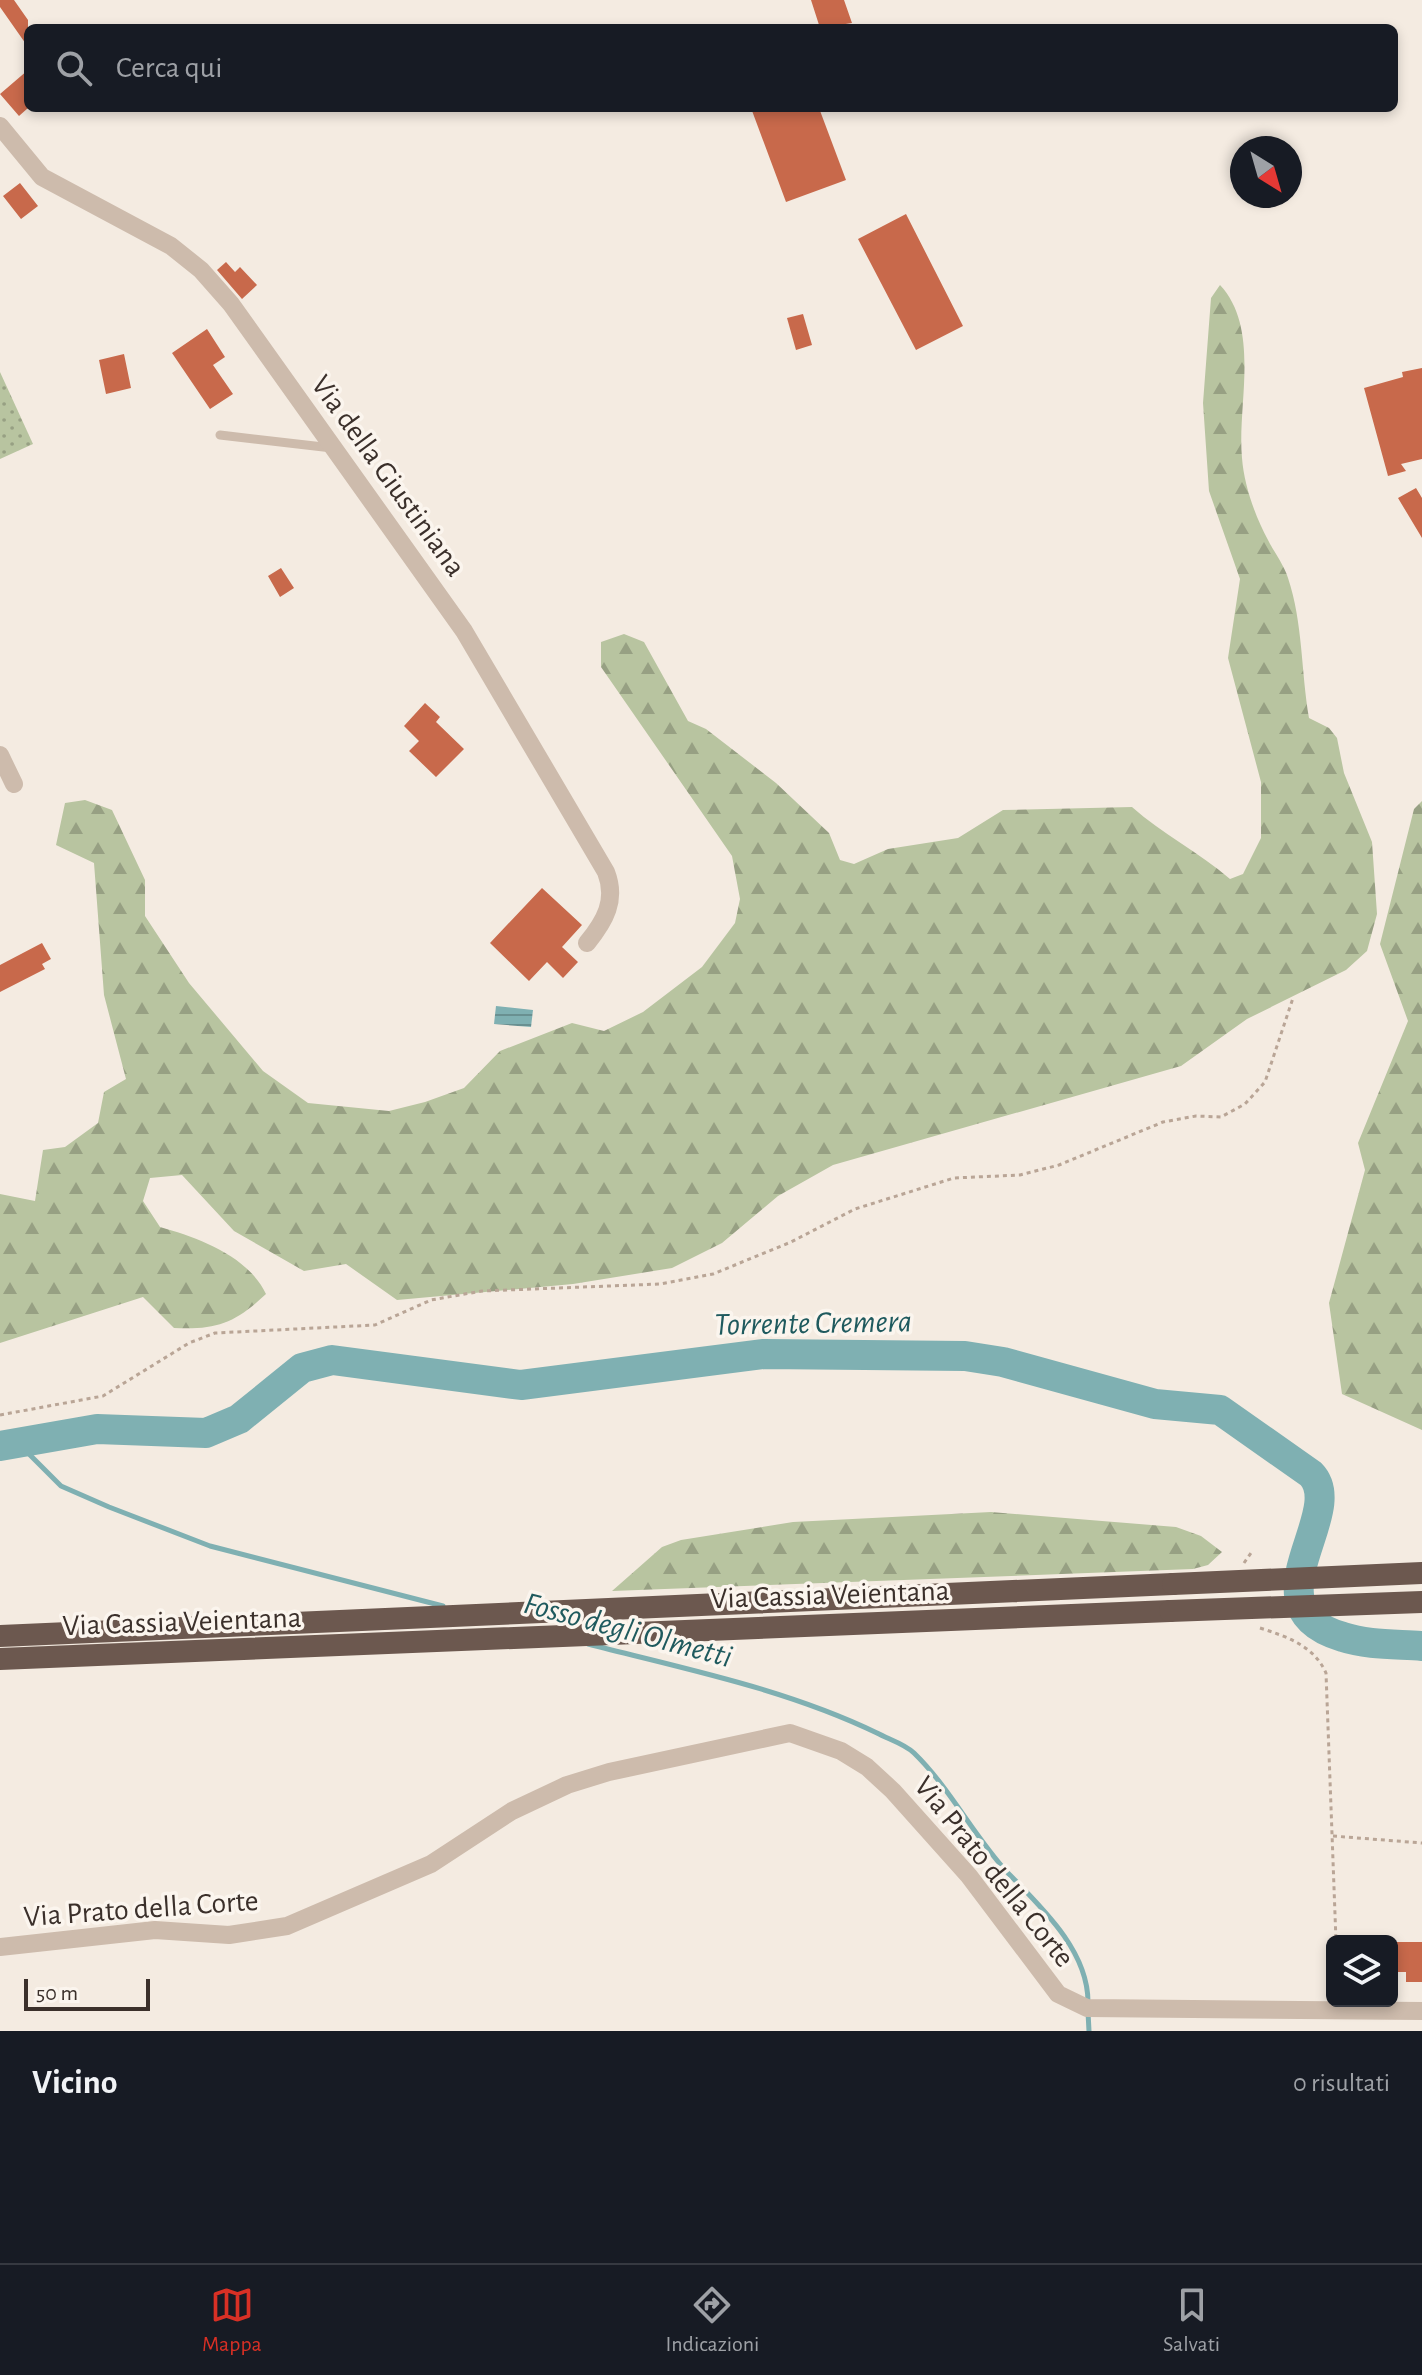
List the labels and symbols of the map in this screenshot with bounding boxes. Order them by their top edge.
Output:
north arrow [1230,136,1302,208]
street label: Via della Giustiniana [305,370,471,582]
water label: Torrente Cremera [714,1305,912,1341]
street label: Via Cassia Veientana [710,1576,950,1614]
water label: Fosso degli Olmetti [520,1587,736,1673]
street label: Via Cassia Veientana [62,1603,302,1641]
street label: Via Prato della Corte [908,1771,1080,1973]
street label: Via Prato della Corte [23,1886,259,1932]
scale bar [24,1975,150,2011]

